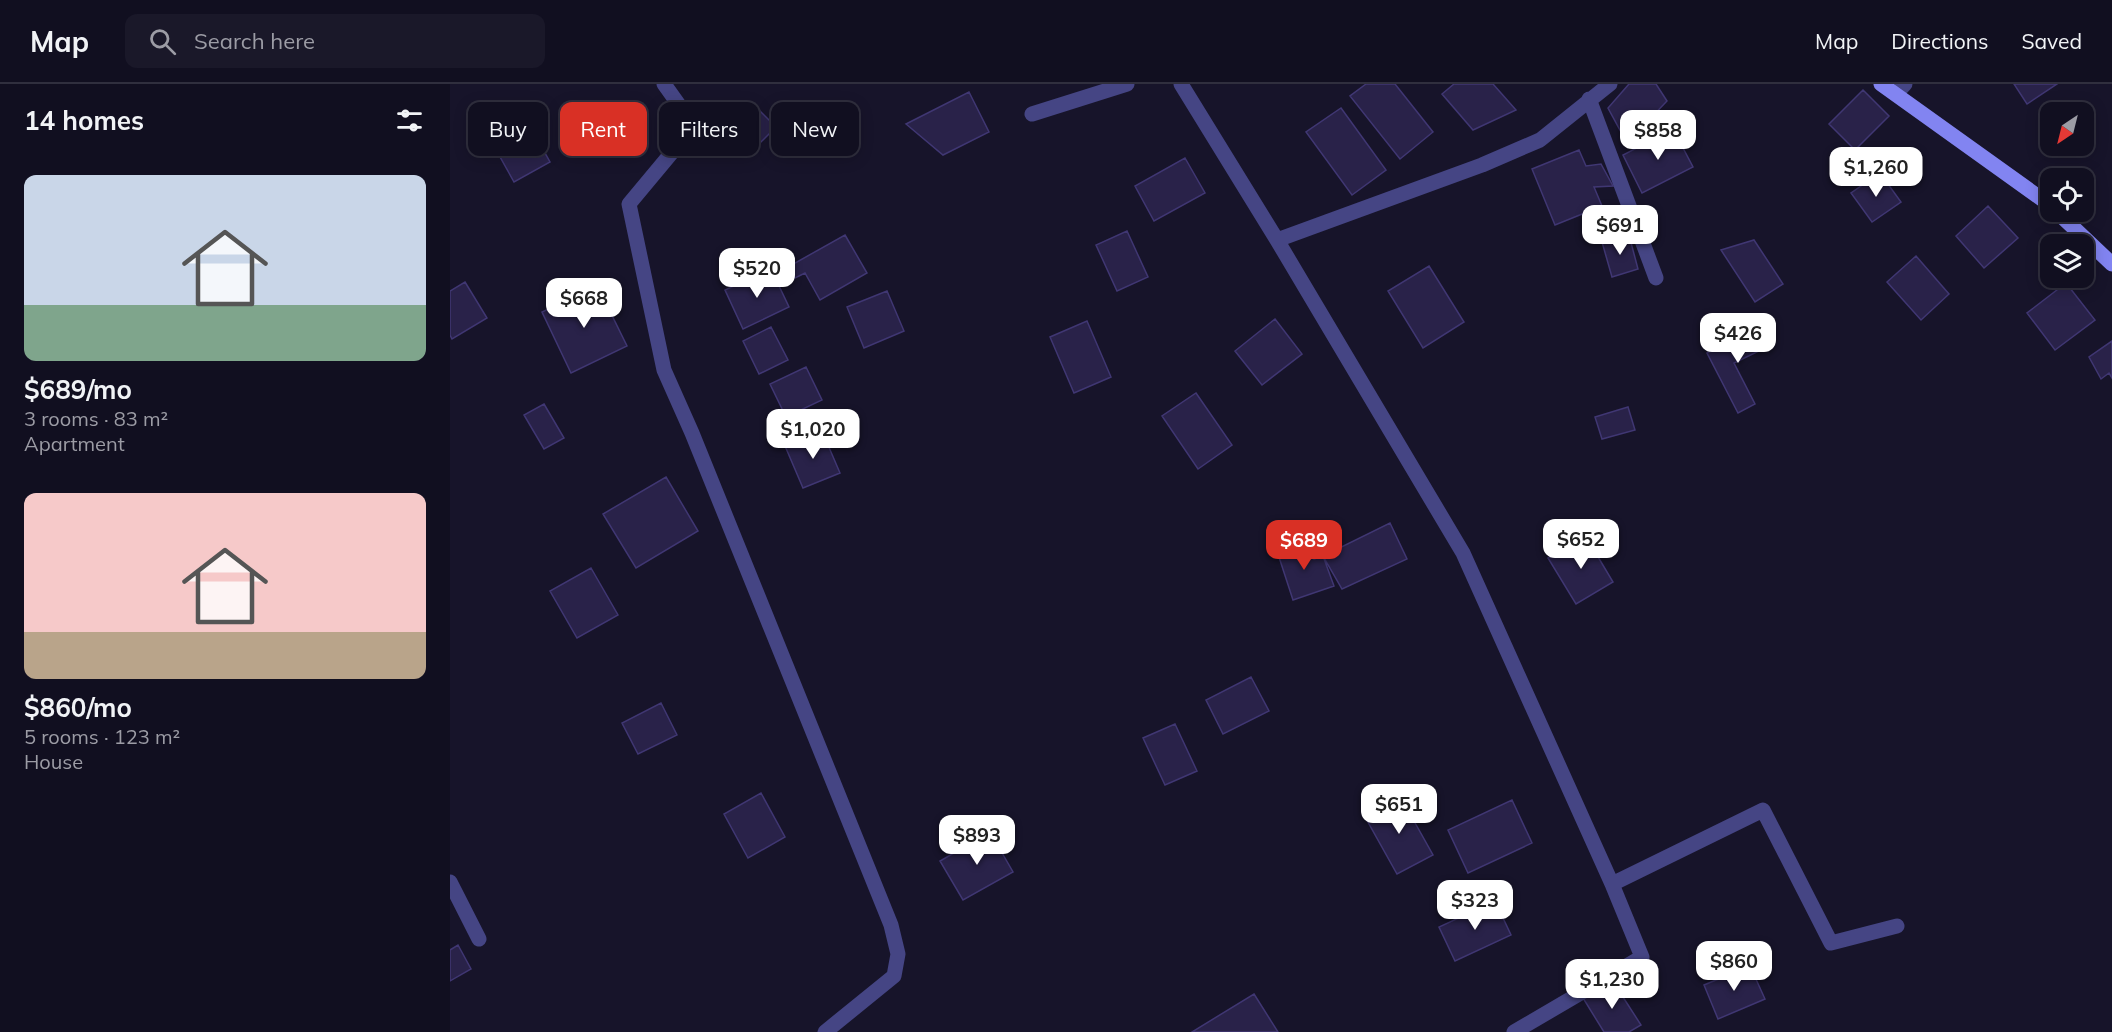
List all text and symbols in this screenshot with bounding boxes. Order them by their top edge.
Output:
search box [125,14,545,68]
text: Map [30,24,89,59]
icon: search [146,25,179,58]
text: Search here [194,27,315,55]
text: Map [1815,28,1858,54]
text: Directions [1891,28,1988,54]
text: Saved [2021,28,2082,54]
chip: Buy [468,102,548,156]
chip: Rent [560,102,647,156]
chip: Filters [659,102,759,156]
chip: New [771,102,859,156]
north arrow [2040,102,2094,156]
map controls [2040,102,2094,288]
text: 14 homes [24,104,144,137]
icon: filters [393,104,426,137]
pin: $858 [1622,110,1694,161]
text: $858 [1634,117,1682,142]
pin: $1,260 [1827,147,1925,198]
text: $1,260 [1844,154,1908,179]
button: locate [2040,168,2094,222]
pin: $691 [1584,205,1656,256]
text: $691 [1596,212,1644,237]
icon: home [171,214,279,322]
button: layers [2040,234,2094,288]
pin: $520 [721,248,793,299]
text: $520 [733,255,781,280]
pin: $668 [548,278,620,329]
text: $668 [560,285,608,310]
pin: $426 [1702,313,1774,364]
text: $426 [1714,320,1762,345]
text: $689/mo [24,373,132,406]
text: 3 rooms · 83 m² [24,406,168,431]
pin: $1,020 [764,409,862,460]
text: $1,020 [781,416,845,441]
text: Apartment [24,431,125,456]
pin: $652 [1545,519,1617,570]
pin: $689 [1268,520,1340,571]
text: $652 [1557,526,1605,551]
text: $689 [1280,527,1328,552]
icon: home [171,532,279,640]
text: $860/mo [24,691,132,724]
text: 5 rooms · 123 m² [24,724,180,749]
text: House [24,749,83,774]
pin: $651 [1363,784,1435,835]
text: $651 [1375,791,1423,816]
pin: $893 [941,815,1013,866]
text: $893 [953,822,1001,847]
pin: $323 [1439,880,1511,931]
text: $323 [1451,887,1499,912]
pin: $860 [1698,941,1770,992]
text: $860 [1710,948,1758,973]
pin: $1,230 [1563,959,1661,1010]
text: $1,230 [1580,966,1644,991]

